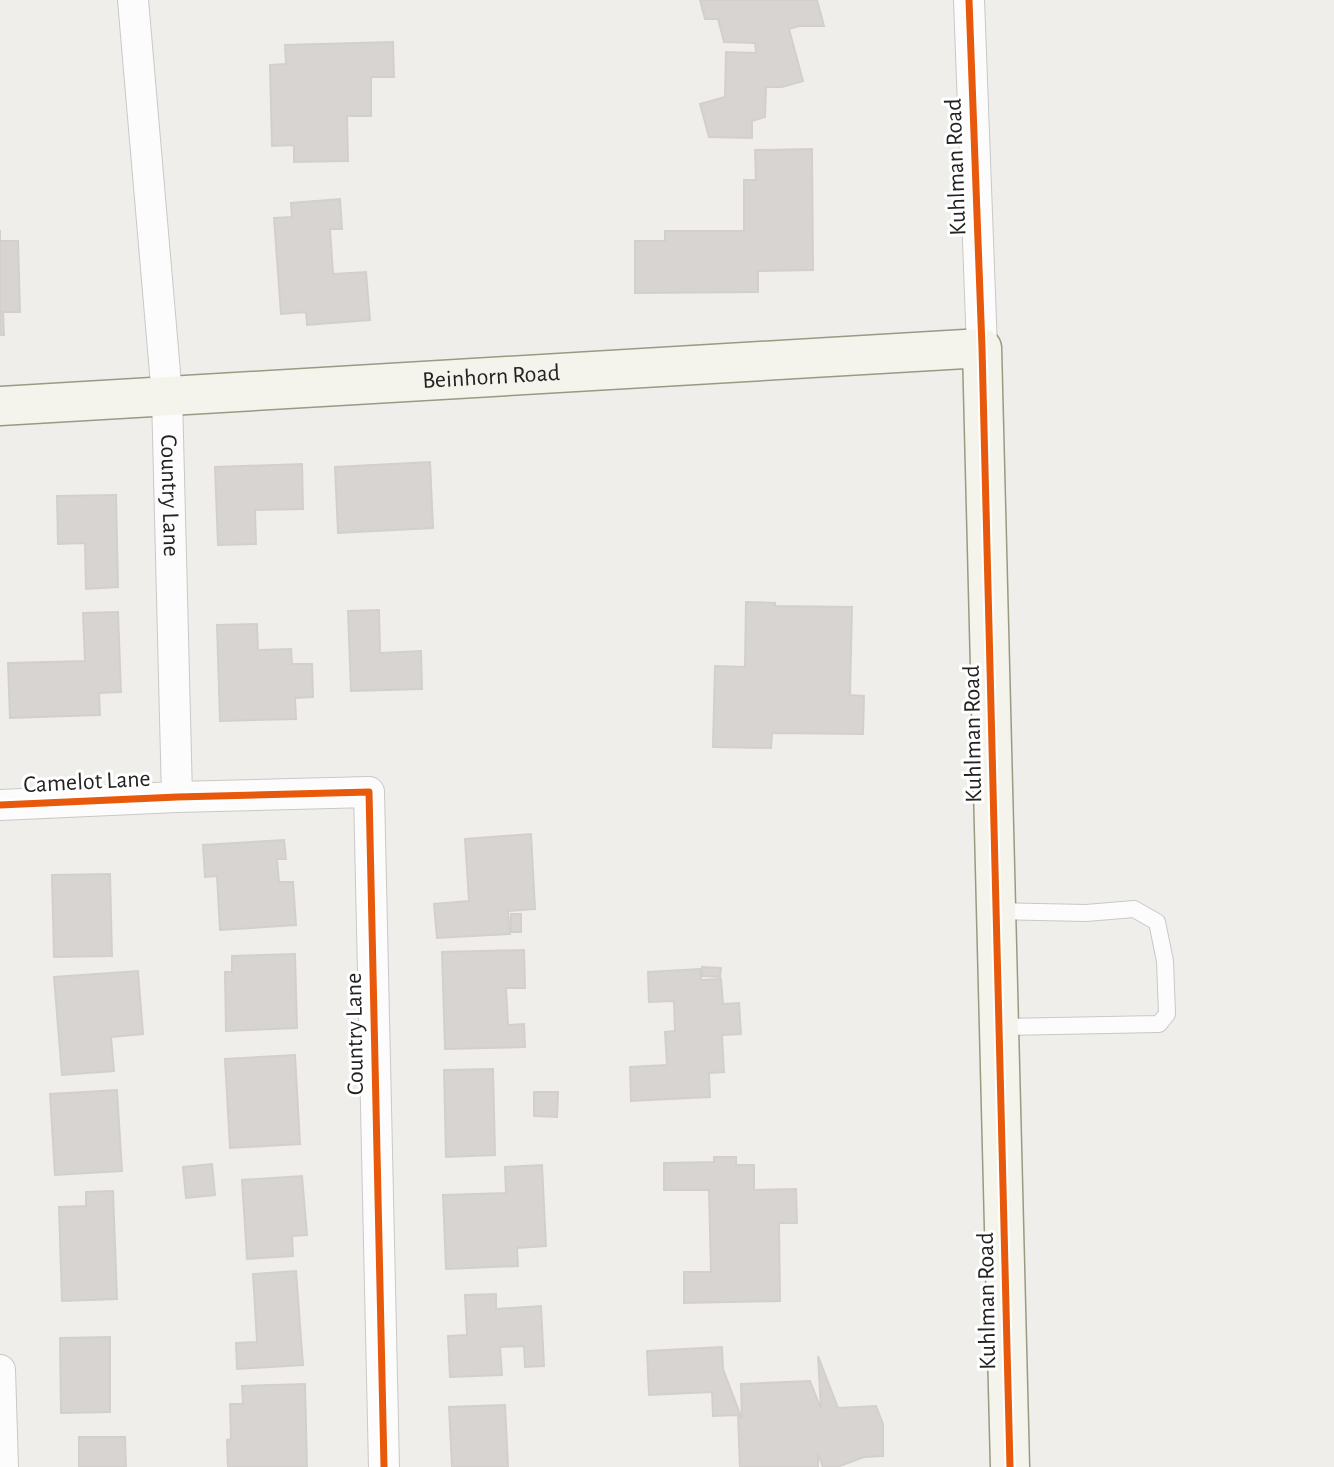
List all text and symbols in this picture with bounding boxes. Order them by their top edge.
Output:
street label: Kuhlman Road [942,98,970,236]
street label: Beinhorn Road [422,361,561,393]
street label: Country Lane [156,434,183,557]
street label: Kuhlman Road [960,665,986,803]
street label: Camelot Lane [23,767,151,797]
street label: Country Lane [342,973,368,1095]
street label: Kuhlman Road [974,1232,1000,1370]

